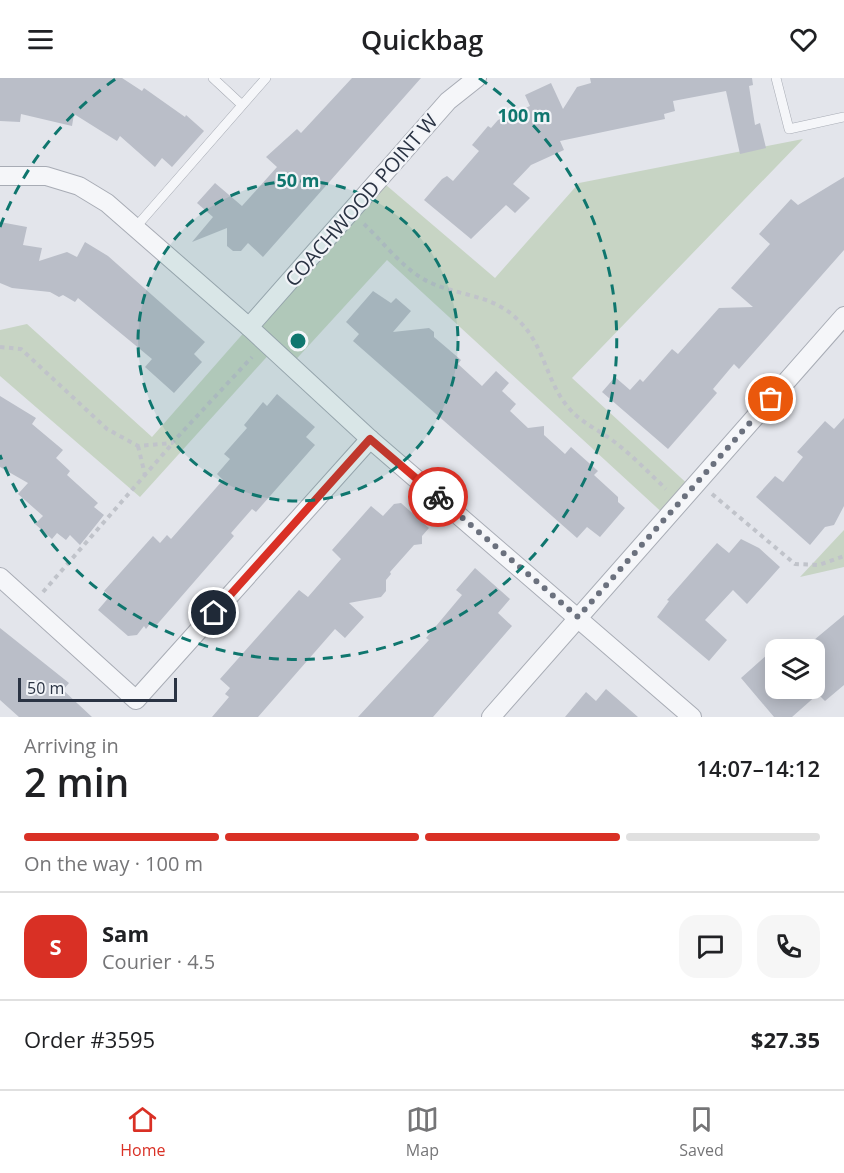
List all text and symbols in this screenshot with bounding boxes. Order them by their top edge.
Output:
text: Quickbag [361,21,483,58]
icon: menu [24,23,57,56]
icon: heart [787,23,820,56]
text: 100 m [497,103,551,127]
street label: COACHWOOD POINT W [279,108,444,292]
text: 50 m [277,168,319,192]
centre of rings [288,331,308,351]
pin [745,373,796,424]
icon: bag [754,382,787,415]
courier [408,467,468,527]
icon: bike [422,481,455,514]
pin [188,587,239,638]
icon: home [197,596,230,629]
map controls [765,639,825,699]
button: layers [765,639,825,699]
scale bar [18,675,177,702]
text: 50 m [27,677,64,699]
text: Arriving in [24,732,119,759]
text: 14:07–14:12 [696,753,820,783]
text: 2 min [24,755,129,808]
text: On the way · 100 m [24,850,203,877]
button: chat [679,915,742,978]
button: phone [757,915,820,978]
text: Sam [102,918,149,948]
text: S [49,931,62,961]
text: Courier · 4.5 [102,948,215,975]
text: Order #3595 [24,1024,155,1054]
text: $27.35 [751,1024,820,1054]
tab: Home [120,1103,165,1161]
tab: Map [406,1103,439,1161]
tab: Saved [679,1103,724,1161]

